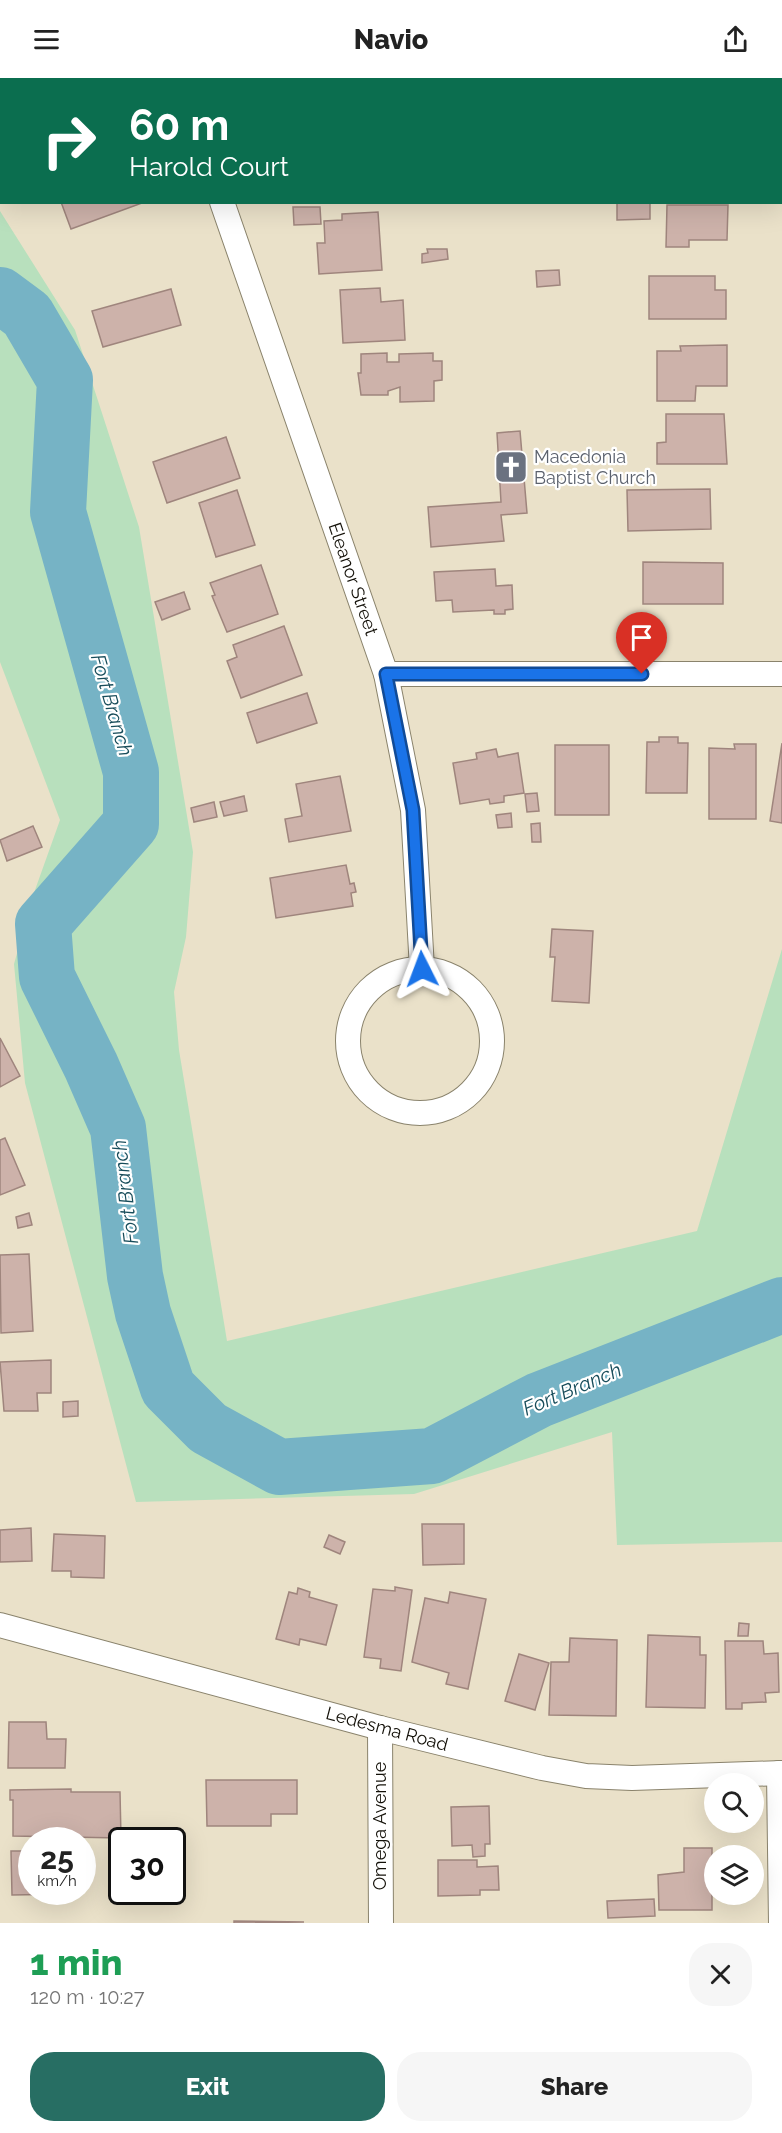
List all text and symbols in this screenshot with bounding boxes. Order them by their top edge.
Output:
icon: menu [30,23,63,56]
icon: share [719,23,752,56]
text: Navio [354,24,428,55]
text: 60 m [129,101,229,150]
icon: right [30,102,108,180]
text: Harold Court [129,151,289,182]
place label: Macedonia Baptist Church [534,446,656,488]
church icon: Macedonia Baptist Church [493,449,529,485]
street label: Eleanor Street [324,520,383,638]
pin [616,612,667,674]
icon: arrive [625,621,658,654]
water label: Fort Branch [86,651,138,759]
position arrow [390,937,454,1001]
water label: Fort Branch [107,1139,143,1245]
water label: Fort Branch [519,1357,625,1421]
street label: Ledesma Road [324,1702,450,1755]
street label: Omega Avenue [369,1761,390,1890]
map controls [704,1773,764,1905]
button: search [704,1773,764,1833]
speed limit sign: 30 [108,1827,186,1905]
text: 25 [40,1841,74,1876]
button: layers [704,1845,764,1905]
text: km/h [37,1872,77,1890]
text: 1 min [30,1941,122,1983]
button: close [689,1943,752,2006]
text: 120 m · 10:27 [30,1985,144,2009]
button: Exit [30,2052,385,2121]
button: Share [397,2052,752,2121]

